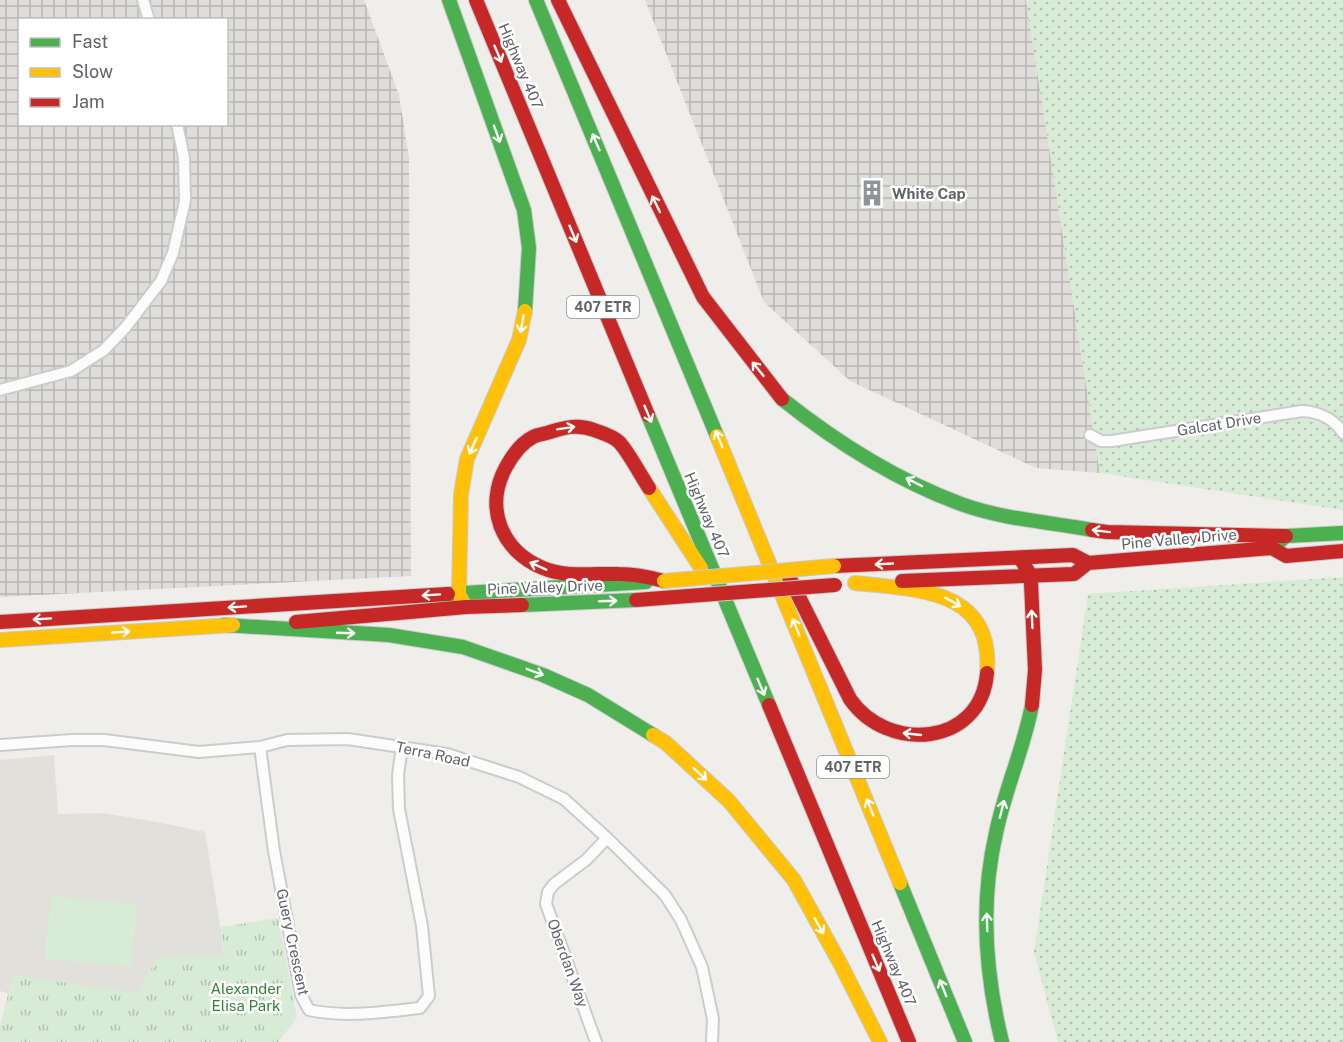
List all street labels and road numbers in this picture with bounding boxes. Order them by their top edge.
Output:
street label: Highway 407 [495,21,547,111]
road number: 407 ETR [567,296,639,318]
street label: Galcat Drive [1176,409,1262,439]
street label: Highway 407 [681,470,733,560]
street label: Pine Valley Drive [1121,525,1237,553]
street label: Pine Valley Drive [487,576,603,598]
street label: Terra Road [394,738,472,770]
road number: 407 ETR [817,756,889,778]
street label: Guery Crescent [273,887,313,997]
street label: Oberdan Way [544,916,592,1010]
street label: Highway 407 [868,918,920,1008]

